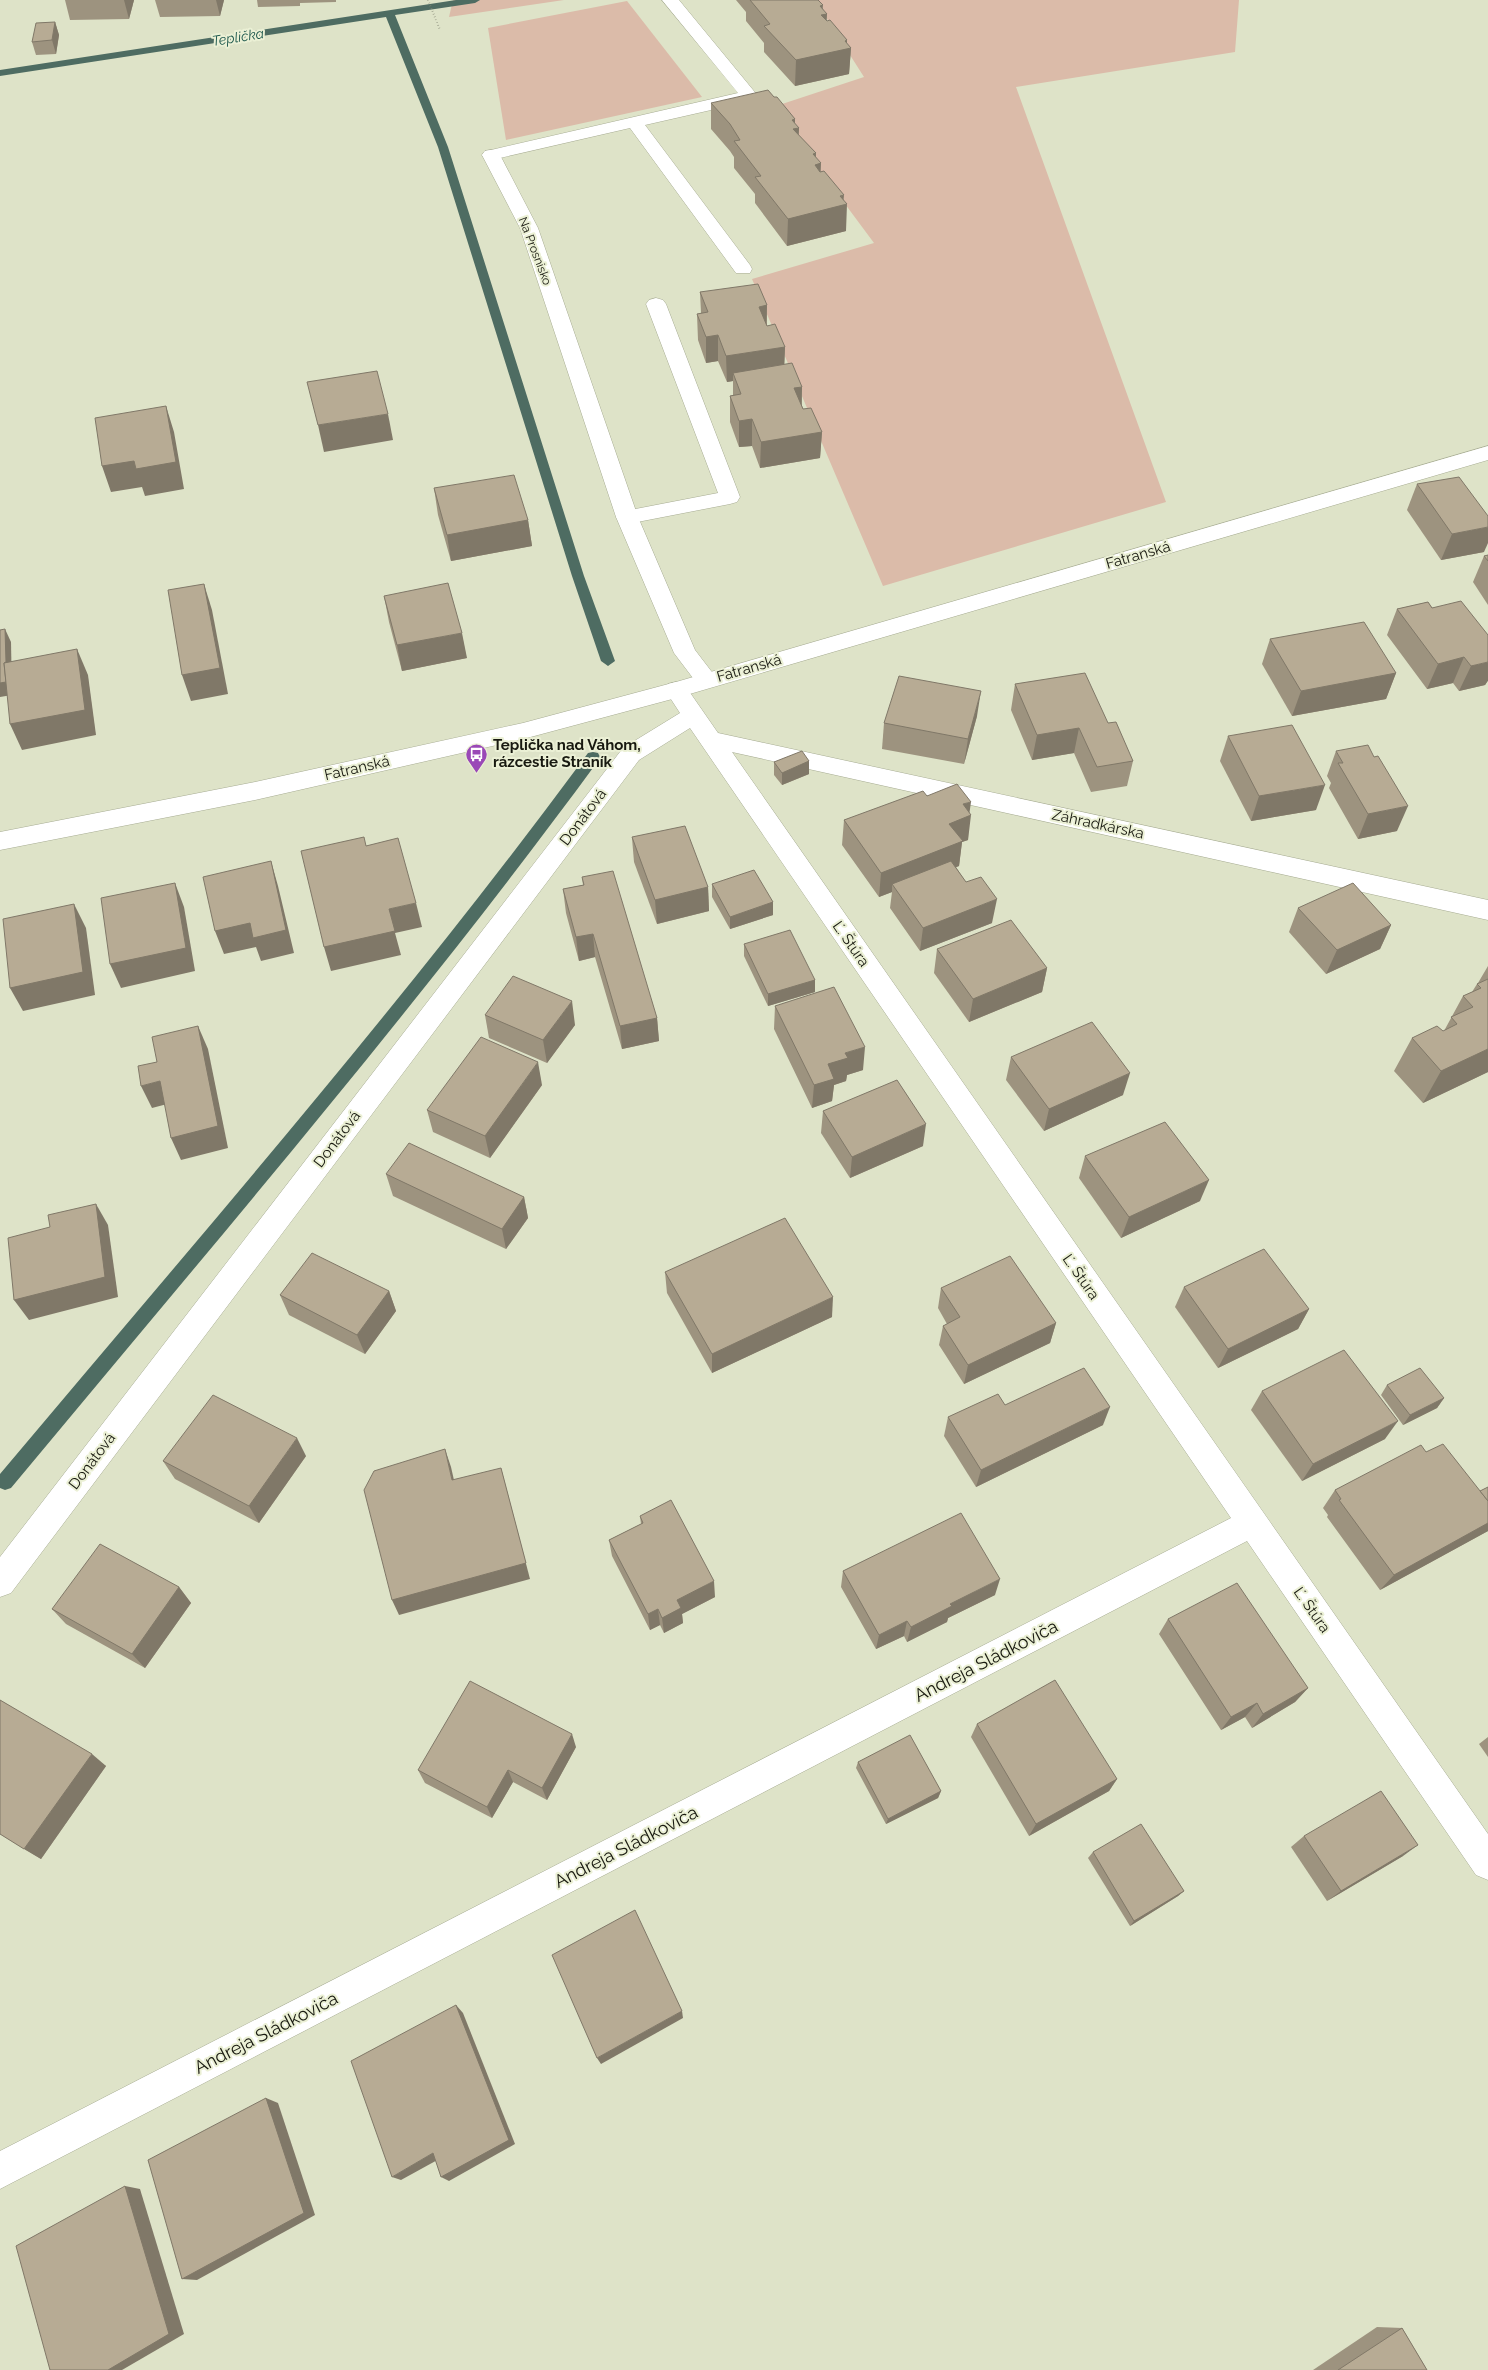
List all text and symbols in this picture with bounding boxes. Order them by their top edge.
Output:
water label: Teplička [211,25,265,49]
street label: Na Prosnisko [516,215,554,287]
street label: Fatranská [1104,537,1172,573]
street label: Fatranská [715,650,783,686]
place label: Teplička nad Váhom, rázcestie Straník [493,736,641,771]
bus stop icon: Teplička nad Váhom, rázcestie Straník [465,742,489,773]
street label: Fatranská [323,752,391,784]
street label: Donátová [556,785,610,849]
street label: Záhradkárska [1050,805,1146,843]
street label: Ľ. Štúra [829,917,874,970]
street label: Donátová [310,1107,364,1171]
street label: Ľ. Štúra [1059,1250,1104,1303]
street label: Donátová [65,1429,119,1493]
street label: Ľ. Štúra [1290,1583,1335,1636]
street label: Andreja Sládkoviča [910,1615,1061,1706]
street label: Andreja Sládkoviča [550,1801,701,1892]
street label: Andreja Sládkoviča [190,1987,341,2078]

